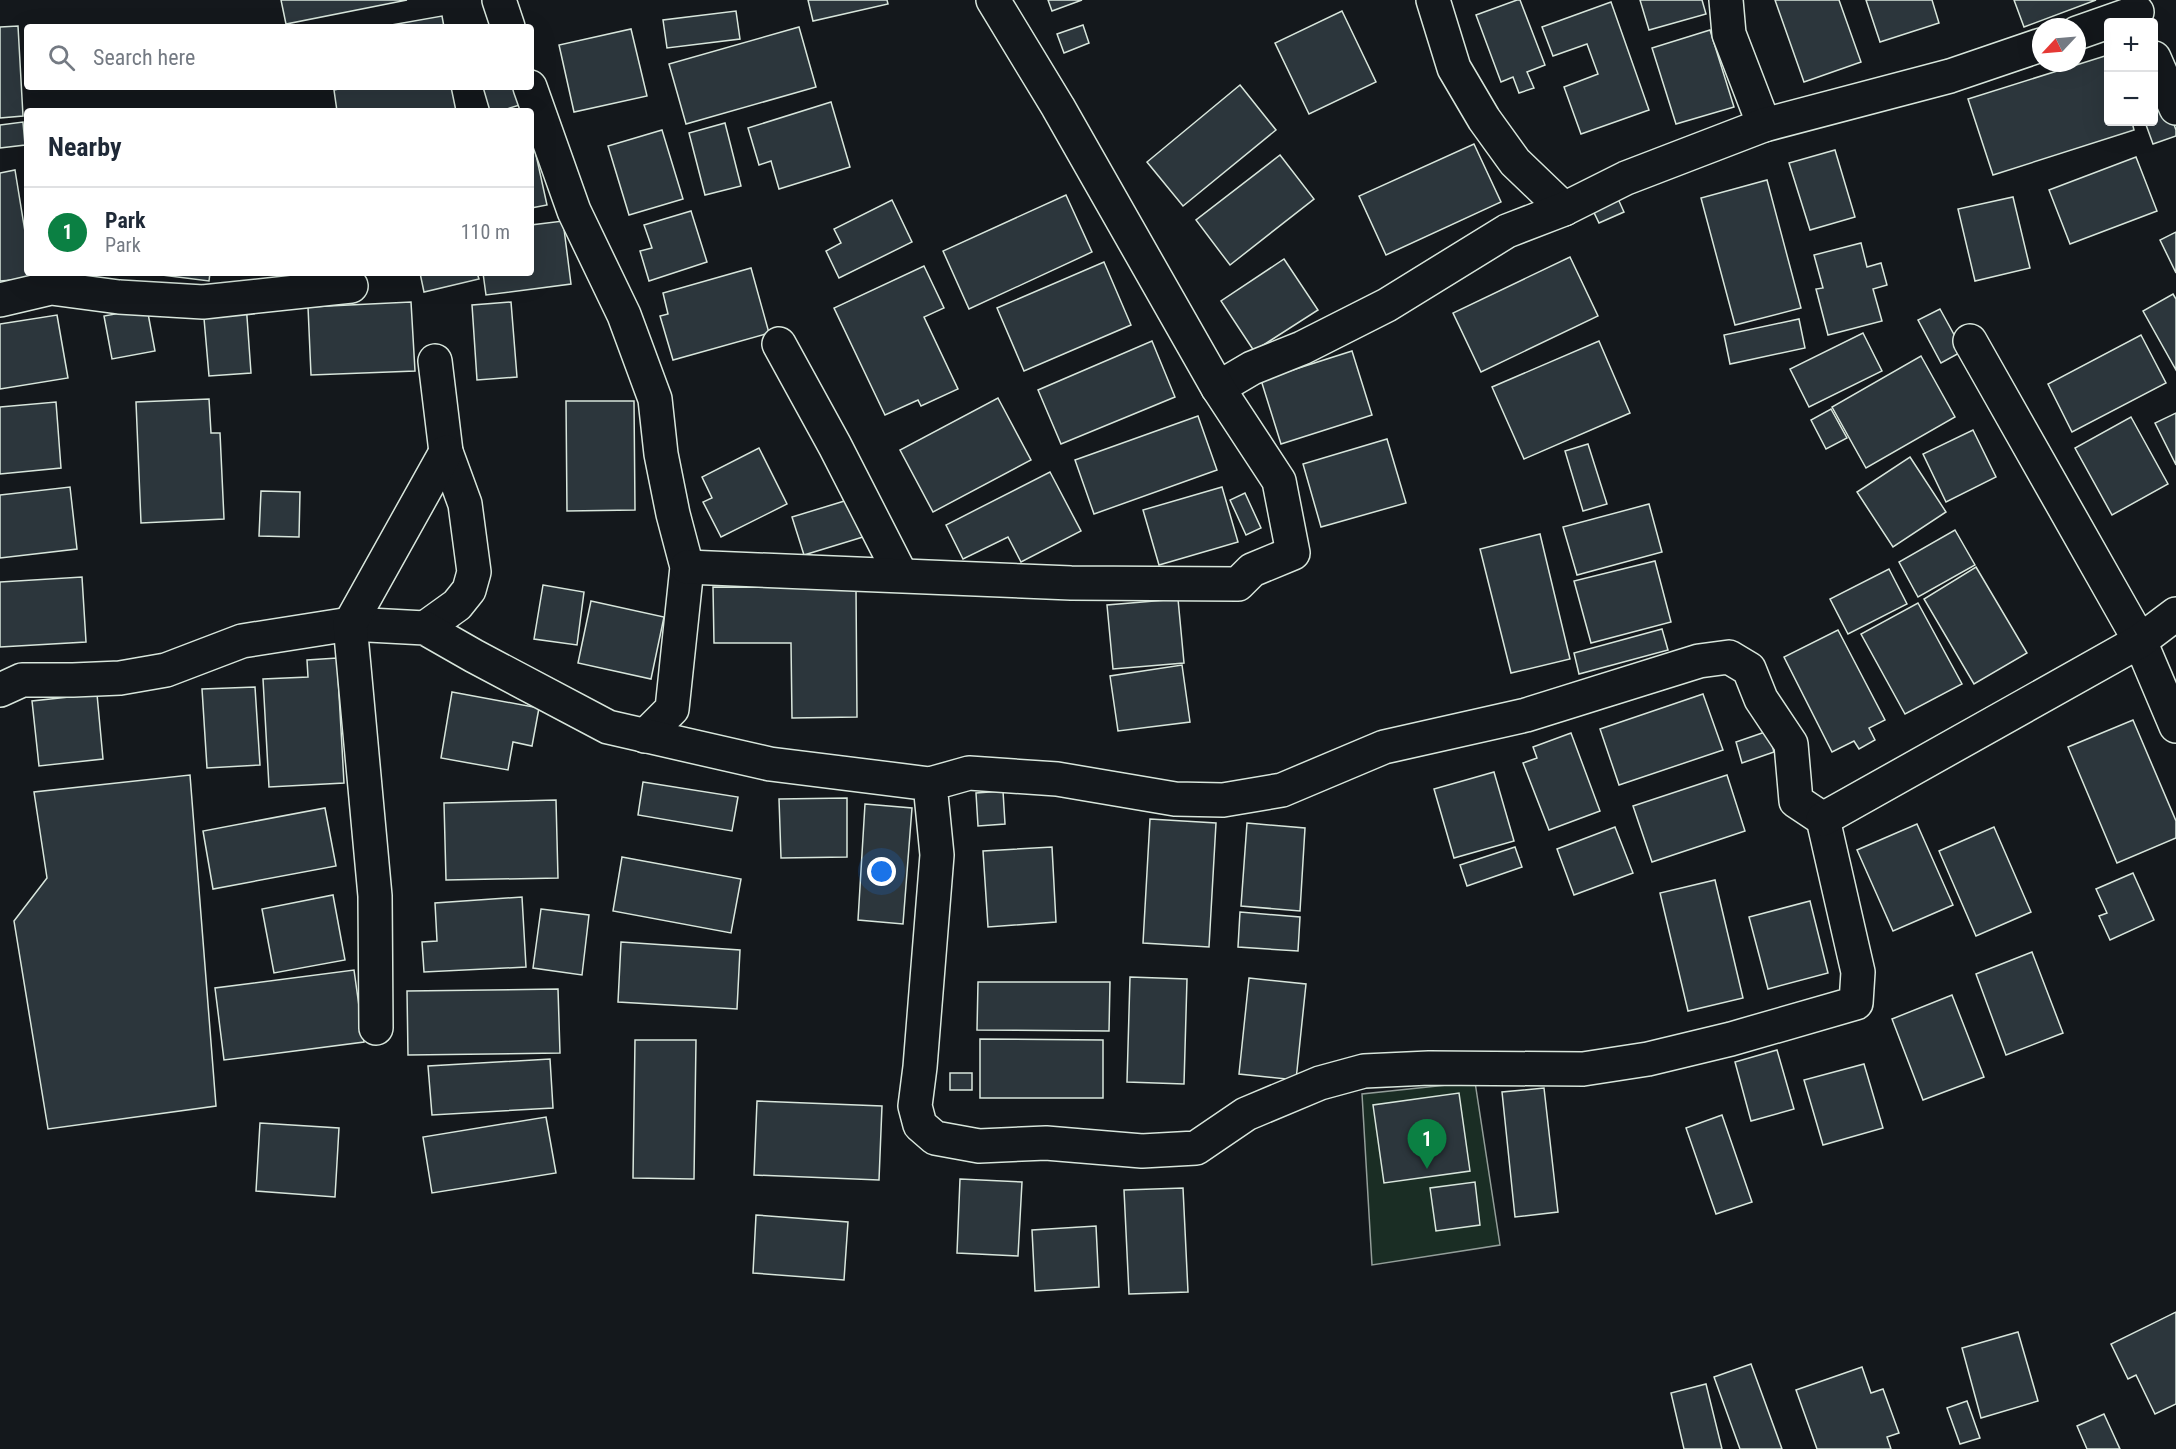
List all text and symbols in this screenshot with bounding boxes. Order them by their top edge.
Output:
north arrow [2032,18,2086,72]
map controls [2104,18,2158,126]
button: + [2104,18,2158,72]
search box [24,24,534,90]
icon: search [45,41,78,74]
text: Search here [93,45,195,70]
button: − [2104,72,2158,126]
text: Nearby [48,132,122,162]
text: Park [105,208,146,233]
text: 1 [62,220,73,244]
text: 110 m [461,220,510,244]
text: Park [105,233,141,257]
your location [867,857,896,886]
pin: 1 [1408,1120,1446,1169]

